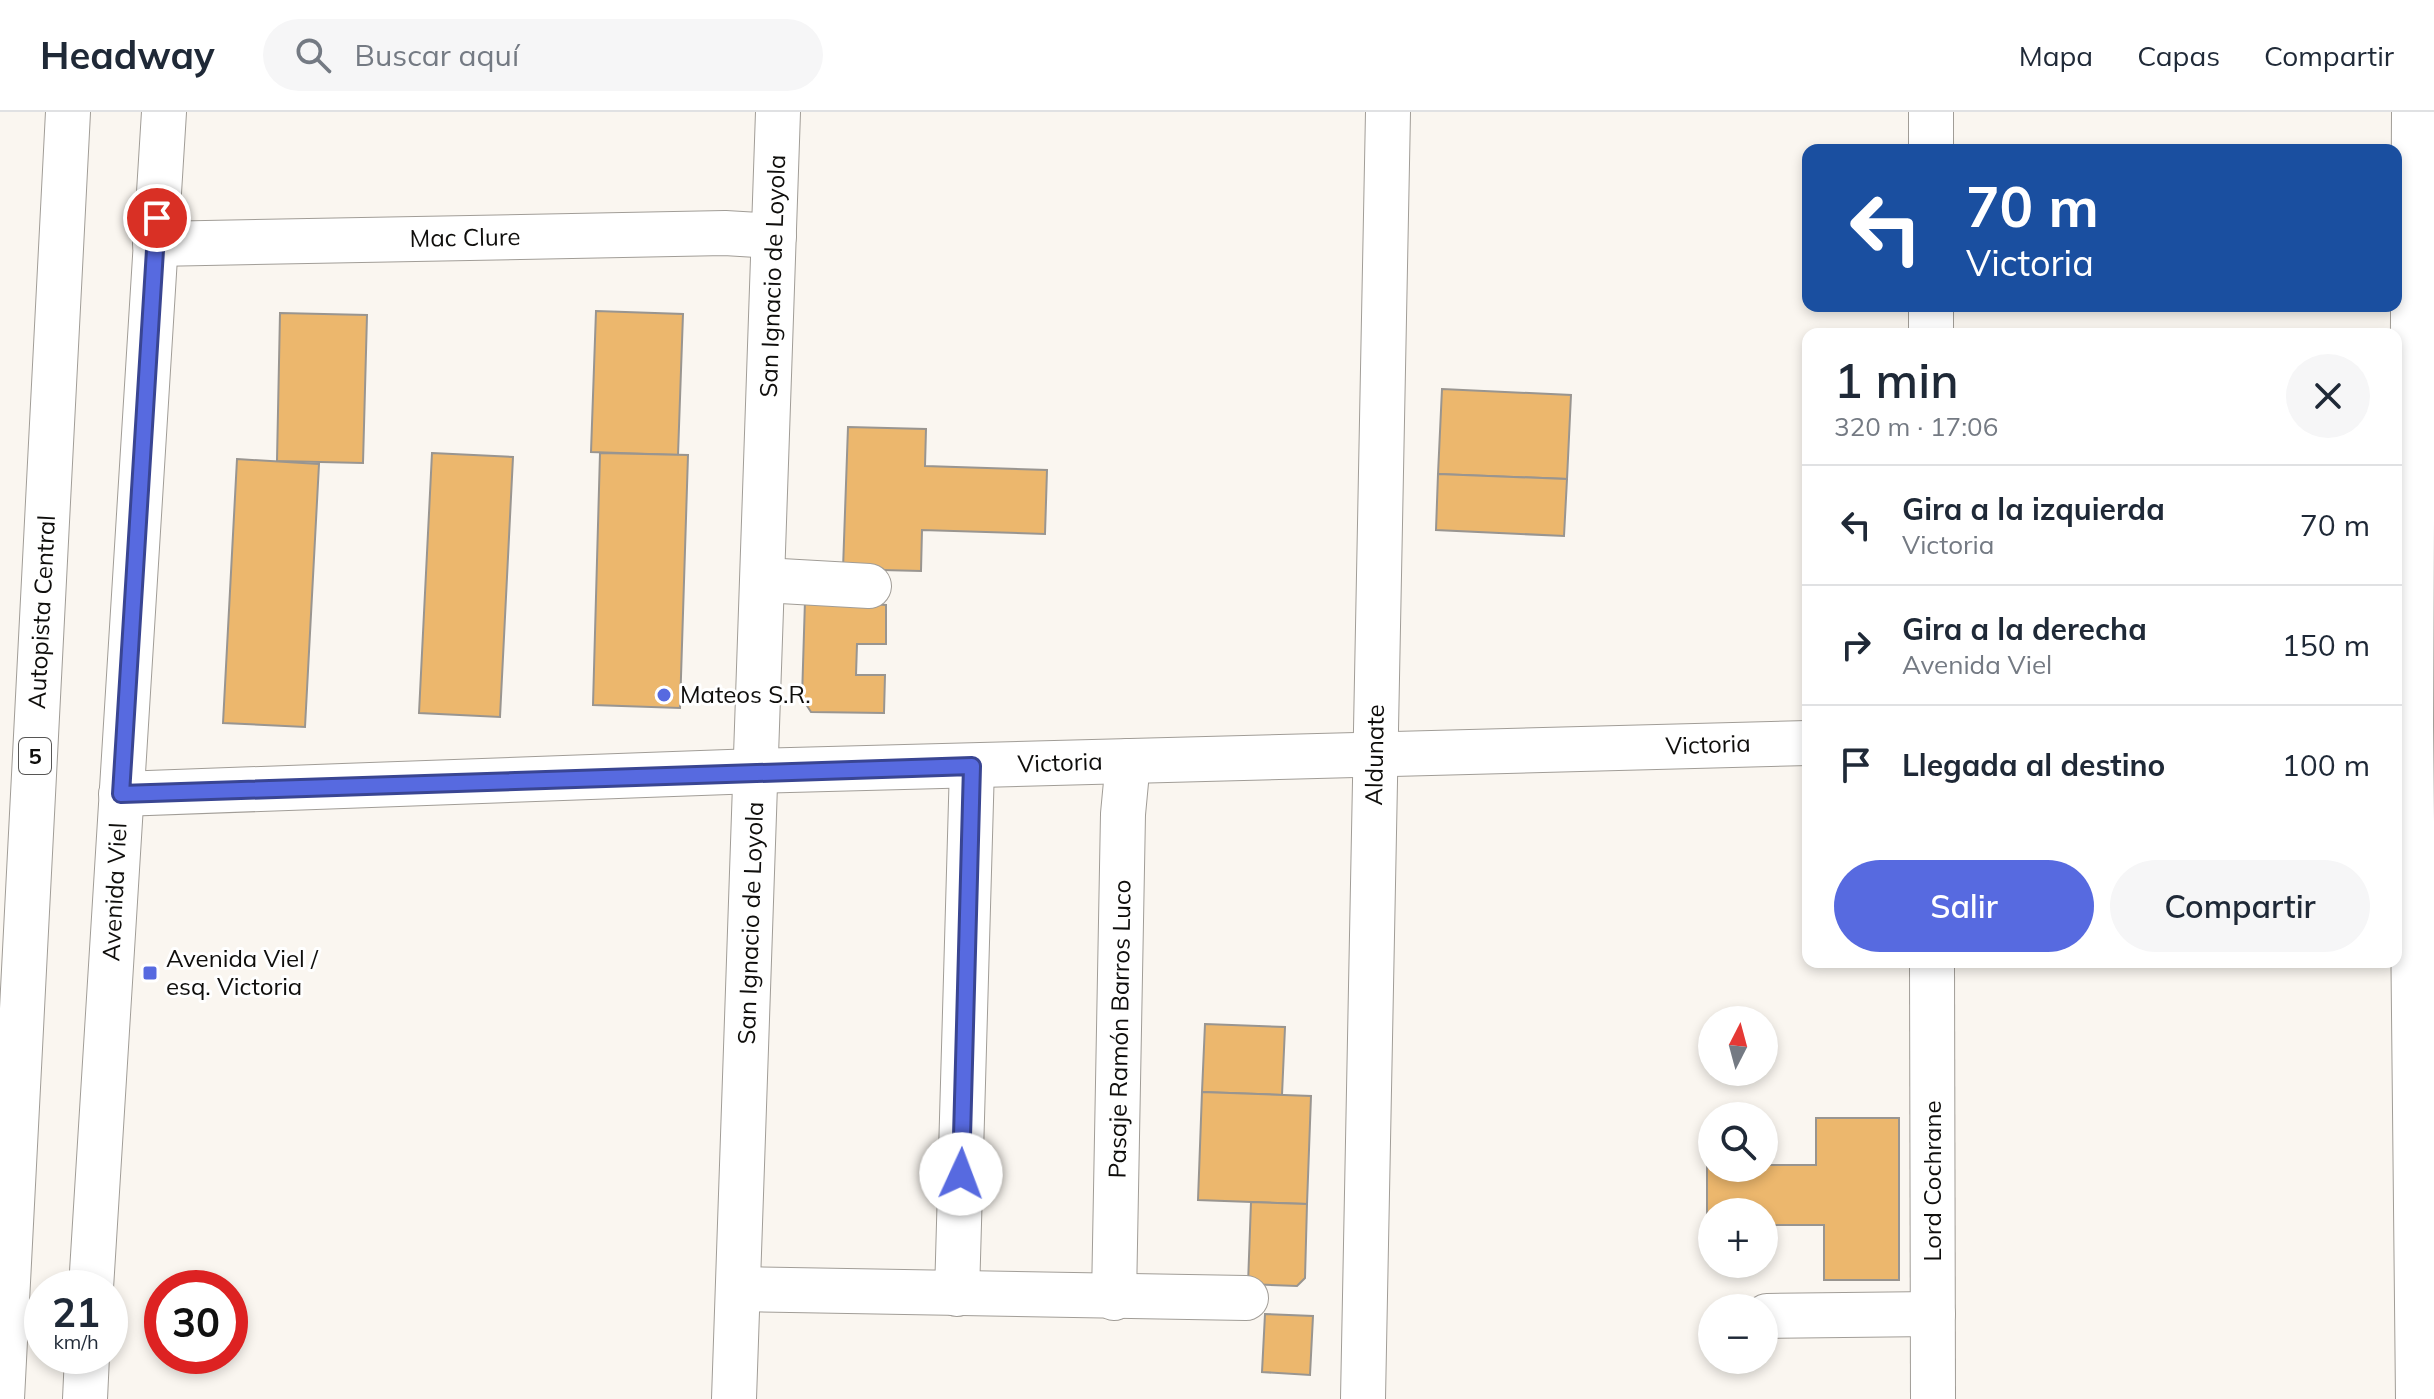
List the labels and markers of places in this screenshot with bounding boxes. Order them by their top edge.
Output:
pin [123,184,191,252]
place label: Mateos S.R. [680,679,811,709]
marker: Mateos S.R. [655,686,673,704]
place label: Avenida Viel / esq. Victoria [166,943,319,1001]
marker: Avenida Viel / esq. Victoria [141,964,159,982]

